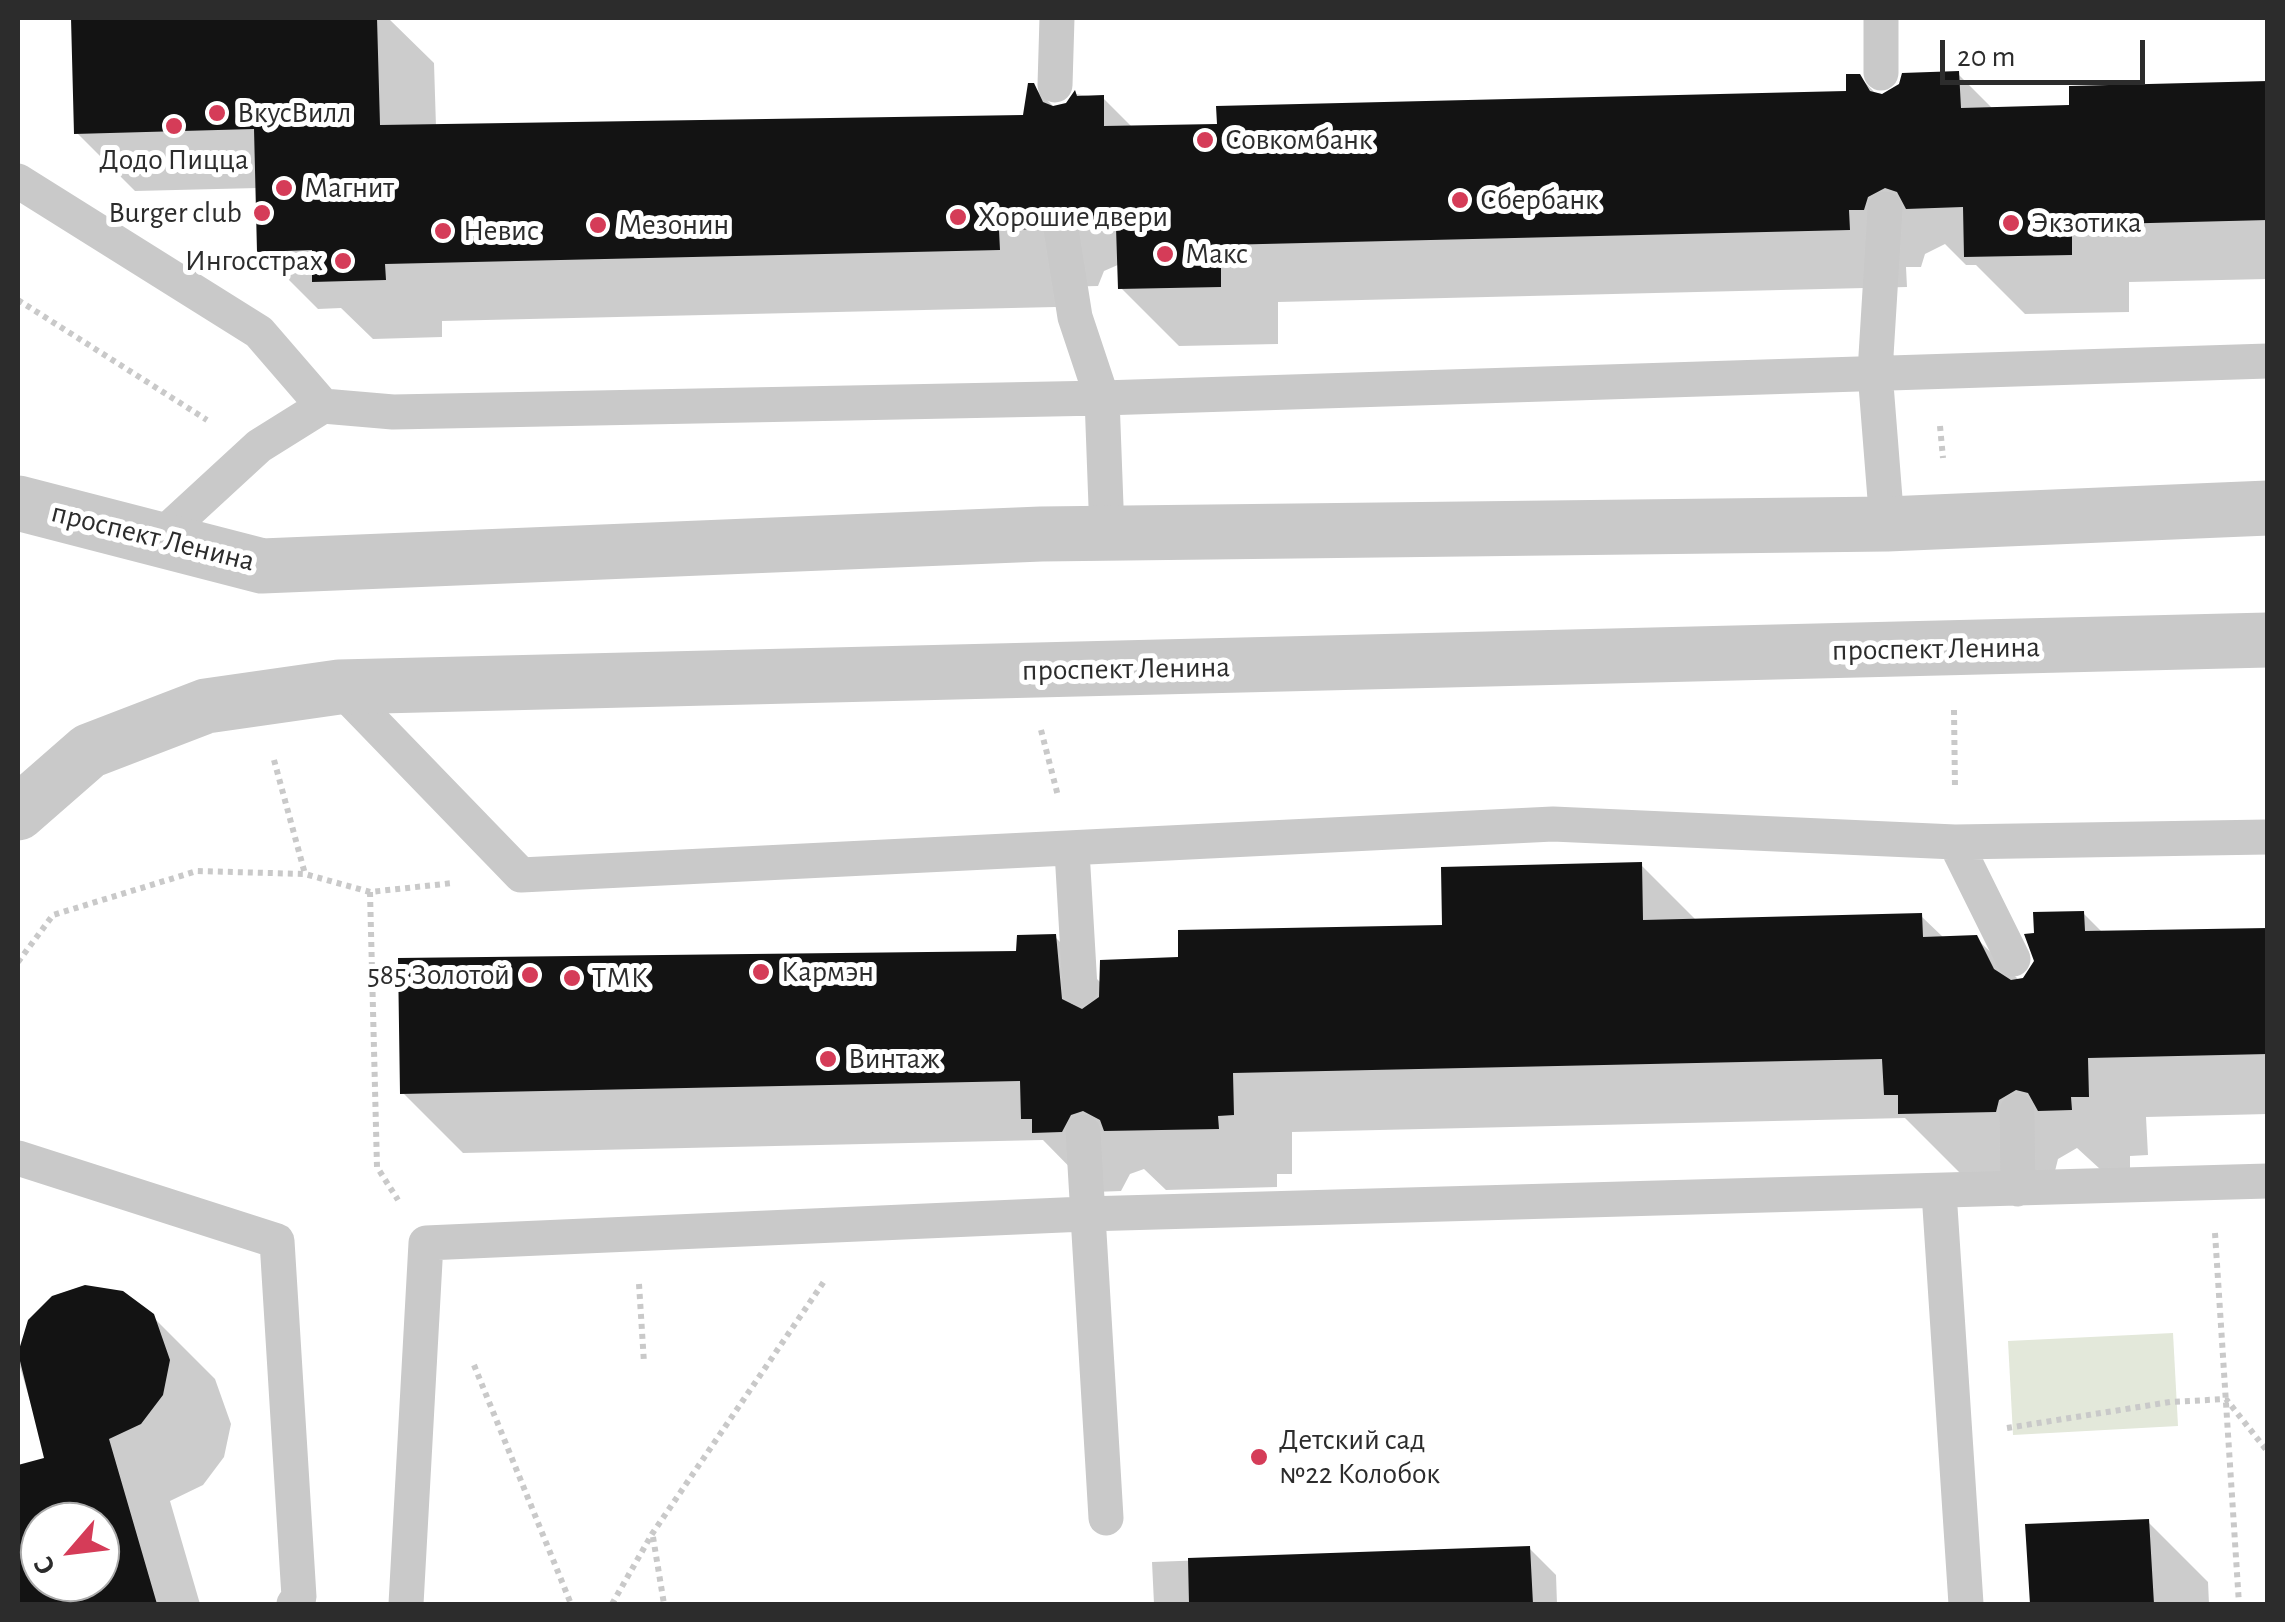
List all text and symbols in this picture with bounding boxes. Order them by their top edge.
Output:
scale bar [1945,20,2150,82]
text: 20 m [1957,42,2015,72]
place label: ВкусВилл [237,95,352,131]
marker: ВкусВилл [206,102,228,124]
marker: Додо Пицца [163,115,185,137]
place label: Совкомбанк [1225,122,1373,158]
marker: Совкомбанк [1194,129,1216,151]
place label: Додо Пицца [99,142,249,178]
place label: Магнит [304,170,394,206]
marker: Магнит [273,177,295,199]
place label: Сбербанк [1480,182,1599,218]
marker: Сбербанк [1449,189,1471,211]
place label: Burger club [108,195,242,231]
place label: Хорошие двери [978,199,1168,235]
marker: Burger club [251,202,273,224]
place label: Экзотика [2031,205,2142,241]
marker: Хорошие двери [947,206,969,228]
place label: Мезонин [618,207,729,243]
marker: Экзотика [2000,212,2022,234]
place label: Невис [463,213,539,249]
marker: Мезонин [587,214,609,236]
marker: Невис [432,220,454,242]
place label: Макс [1185,236,1248,272]
place label: Ингосстрах [185,243,323,279]
marker: Макс [1154,243,1176,265]
marker: Ингосстрах [332,250,354,272]
street label: проспект Ленина [48,494,258,580]
street label: проспект Ленина [1832,629,2040,669]
street label: проспект Ленина [1022,649,1230,689]
place label: Кармэн [781,954,874,990]
place label: 585 Золотой [367,957,510,993]
place label: ТМК [592,960,648,996]
marker: Кармэн [750,961,772,983]
marker: 585 Золотой [519,964,541,986]
marker: ТМК [561,967,583,989]
place label: Винтаж [848,1041,940,1077]
marker: Винтаж [817,1048,839,1070]
place label: Детский сад №22 Колобок [1279,1422,1440,1492]
marker: Детский сад №22 Колобок [1248,1446,1270,1468]
north arrow [20,1502,120,1602]
text: С [29,1552,61,1579]

